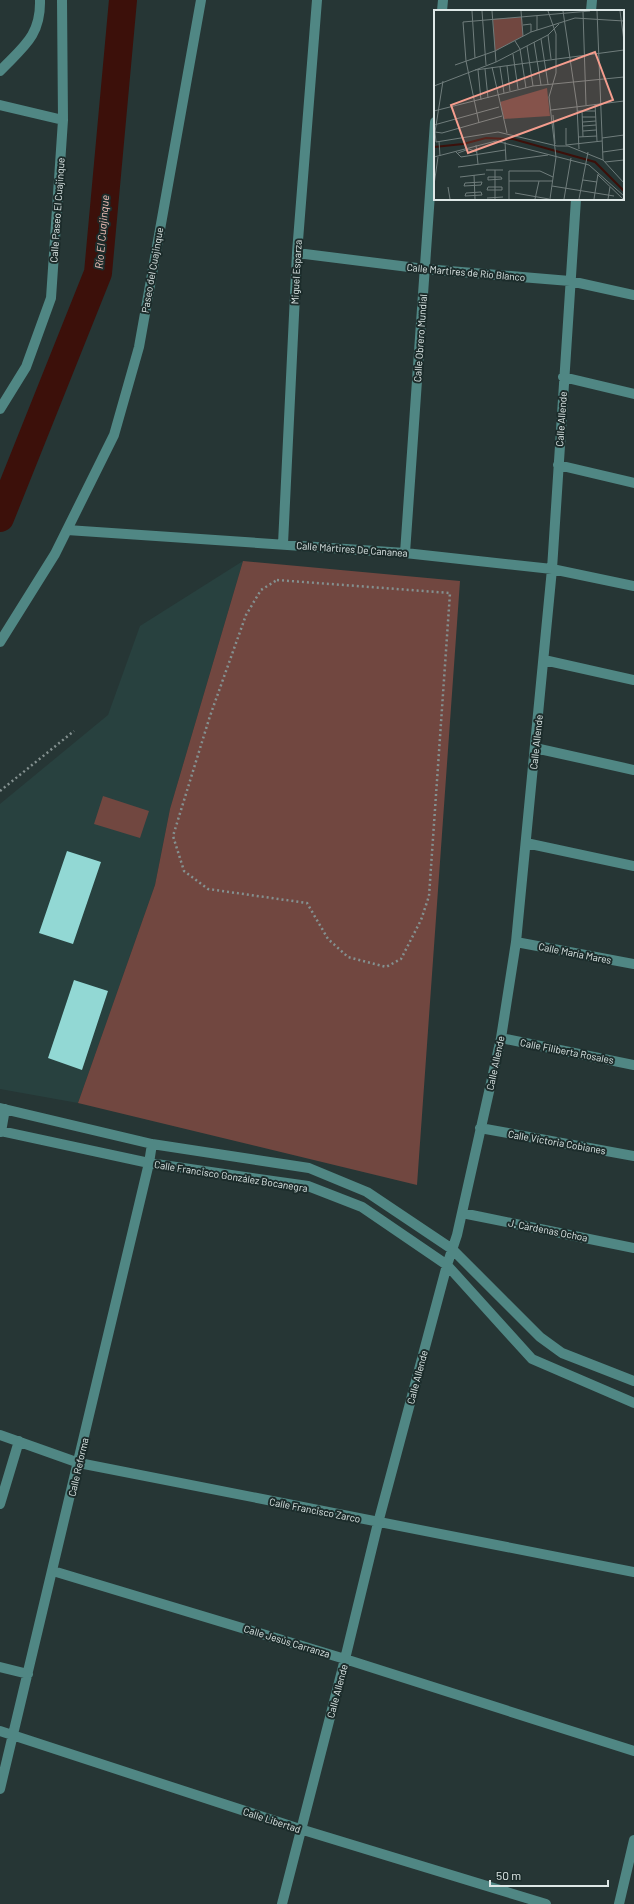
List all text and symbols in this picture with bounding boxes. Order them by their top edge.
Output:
inset map [434,10,624,200]
street label: Calle Paseo El Cuajinque [47,157,67,263]
water label: Río El Cuajinque [92,194,111,269]
street label: Paseo del Cuajinque [139,226,165,314]
street label: Miguel Esparza [288,239,304,305]
street label: Calle Martires de Río Blanco [406,261,526,283]
street label: Calle Obrero Mundial [411,294,429,382]
street label: Calle Allende [553,391,569,447]
street label: Calle Mártires De Cananea [296,539,408,559]
street label: Calle Allende [527,714,545,770]
street label: Calle María Mares [537,940,613,966]
street label: Calle Allende [483,1035,507,1091]
street label: Calle Filiberta Rosales [519,1036,615,1066]
street label: Calle Victoria Cobianes [507,1128,607,1157]
street label: Calle Francisco González Bocanegra [153,1158,309,1194]
street label: J. Cárdenas Ochoa [507,1216,589,1244]
street label: Calle Allende [404,1349,430,1405]
street label: Calle Reforma [65,1436,91,1498]
street label: Calle Francisco Zarco [268,1495,362,1525]
street label: Calle Jesús Carranza [242,1622,332,1660]
street label: Calle Allende [324,1663,350,1719]
street label: Calle Libertad [242,1805,302,1835]
scale bar [490,1862,608,1888]
text: 50 m [496,1868,521,1882]

